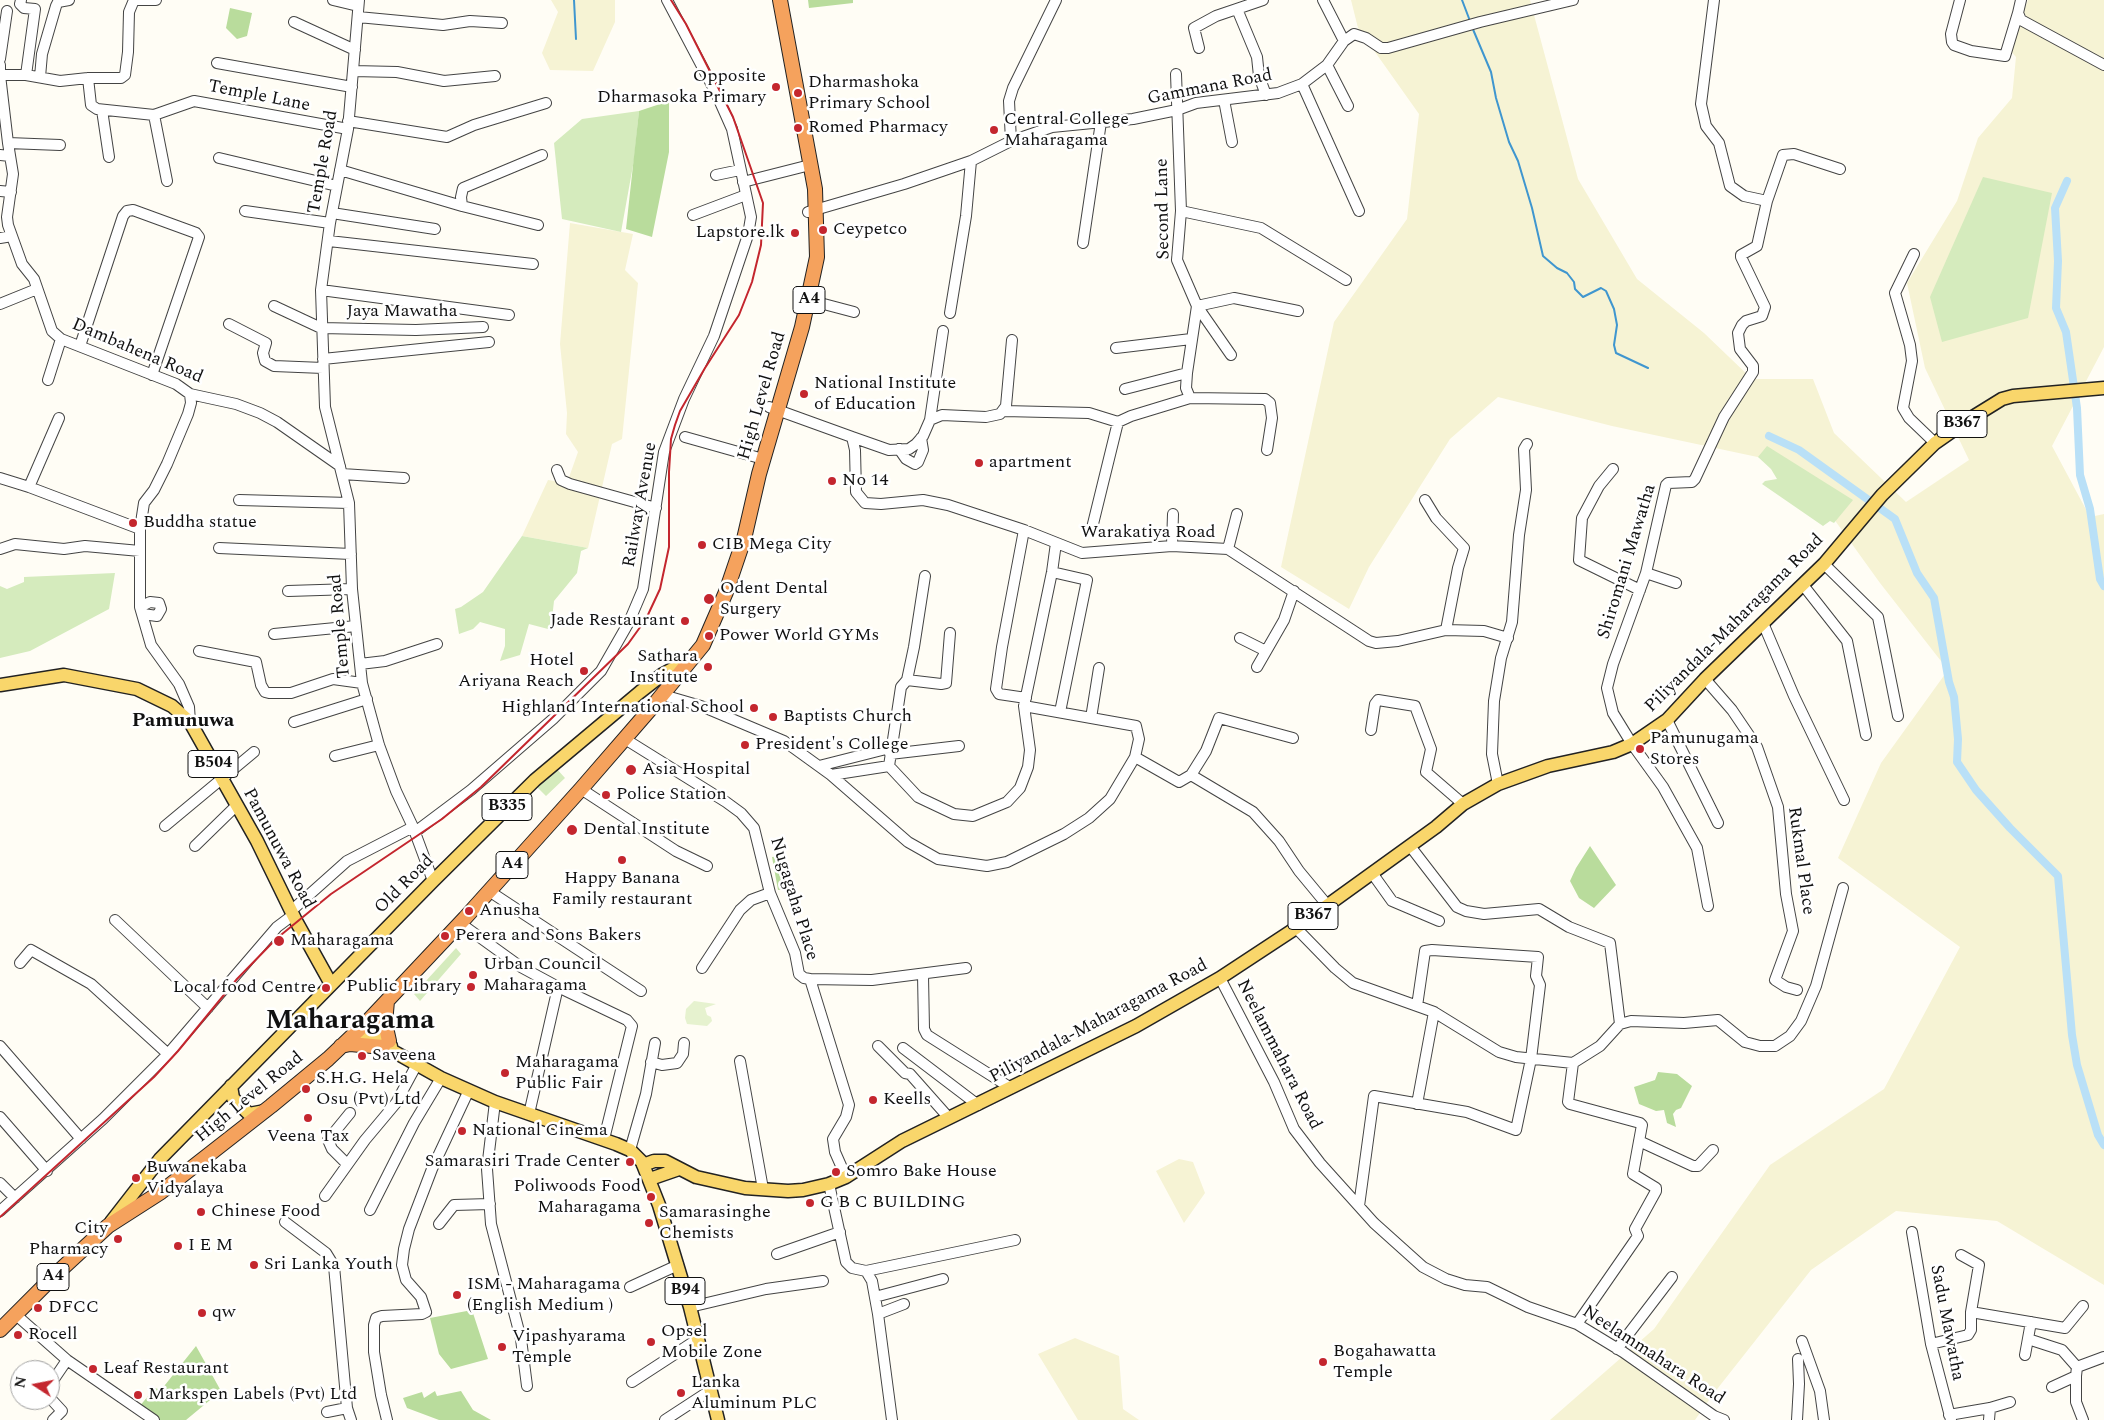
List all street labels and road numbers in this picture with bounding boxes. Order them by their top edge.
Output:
street label: Gammana Road [1146,65,1274,111]
street label: Temple Lane [206,77,312,117]
street label: Temple Road [304,109,344,215]
street label: Second Lane [1152,158,1176,260]
road number: A4 [793,286,825,314]
street label: Jaya Mawatha [346,301,458,323]
street label: Dambahena Road [68,315,206,389]
street label: High Level Road [734,329,792,463]
road number: B367 [1937,410,1987,438]
street label: Railway Avenue [619,441,663,569]
street label: Shiromani Mawatha [1594,482,1662,642]
street label: Warakatiya Road [1080,522,1216,544]
street label: Piliyandala-Maharagama Road [1641,530,1829,718]
street label: Temple Road [326,573,356,679]
road number: B504 [188,751,238,778]
street label: Pamunuwa Road [237,785,319,913]
road number: B335 [482,794,532,820]
street label: Rukmal Place [1782,806,1818,916]
street label: Nugagaha Place [764,835,822,963]
street label: Old Road [371,851,439,919]
road number: A4 [496,852,528,878]
road number: B367 [1288,902,1338,929]
street label: Piliyandala-Maharagama Road [986,955,1212,1089]
street label: Neelammahara Road [1231,976,1325,1134]
street label: High Level Road [192,1048,308,1148]
street label: Sadu Mawatha [1924,1263,1968,1383]
road number: A4 [37,1264,69,1290]
road number: B94 [665,1278,705,1304]
street label: Neelammahara Road [1578,1302,1728,1410]

